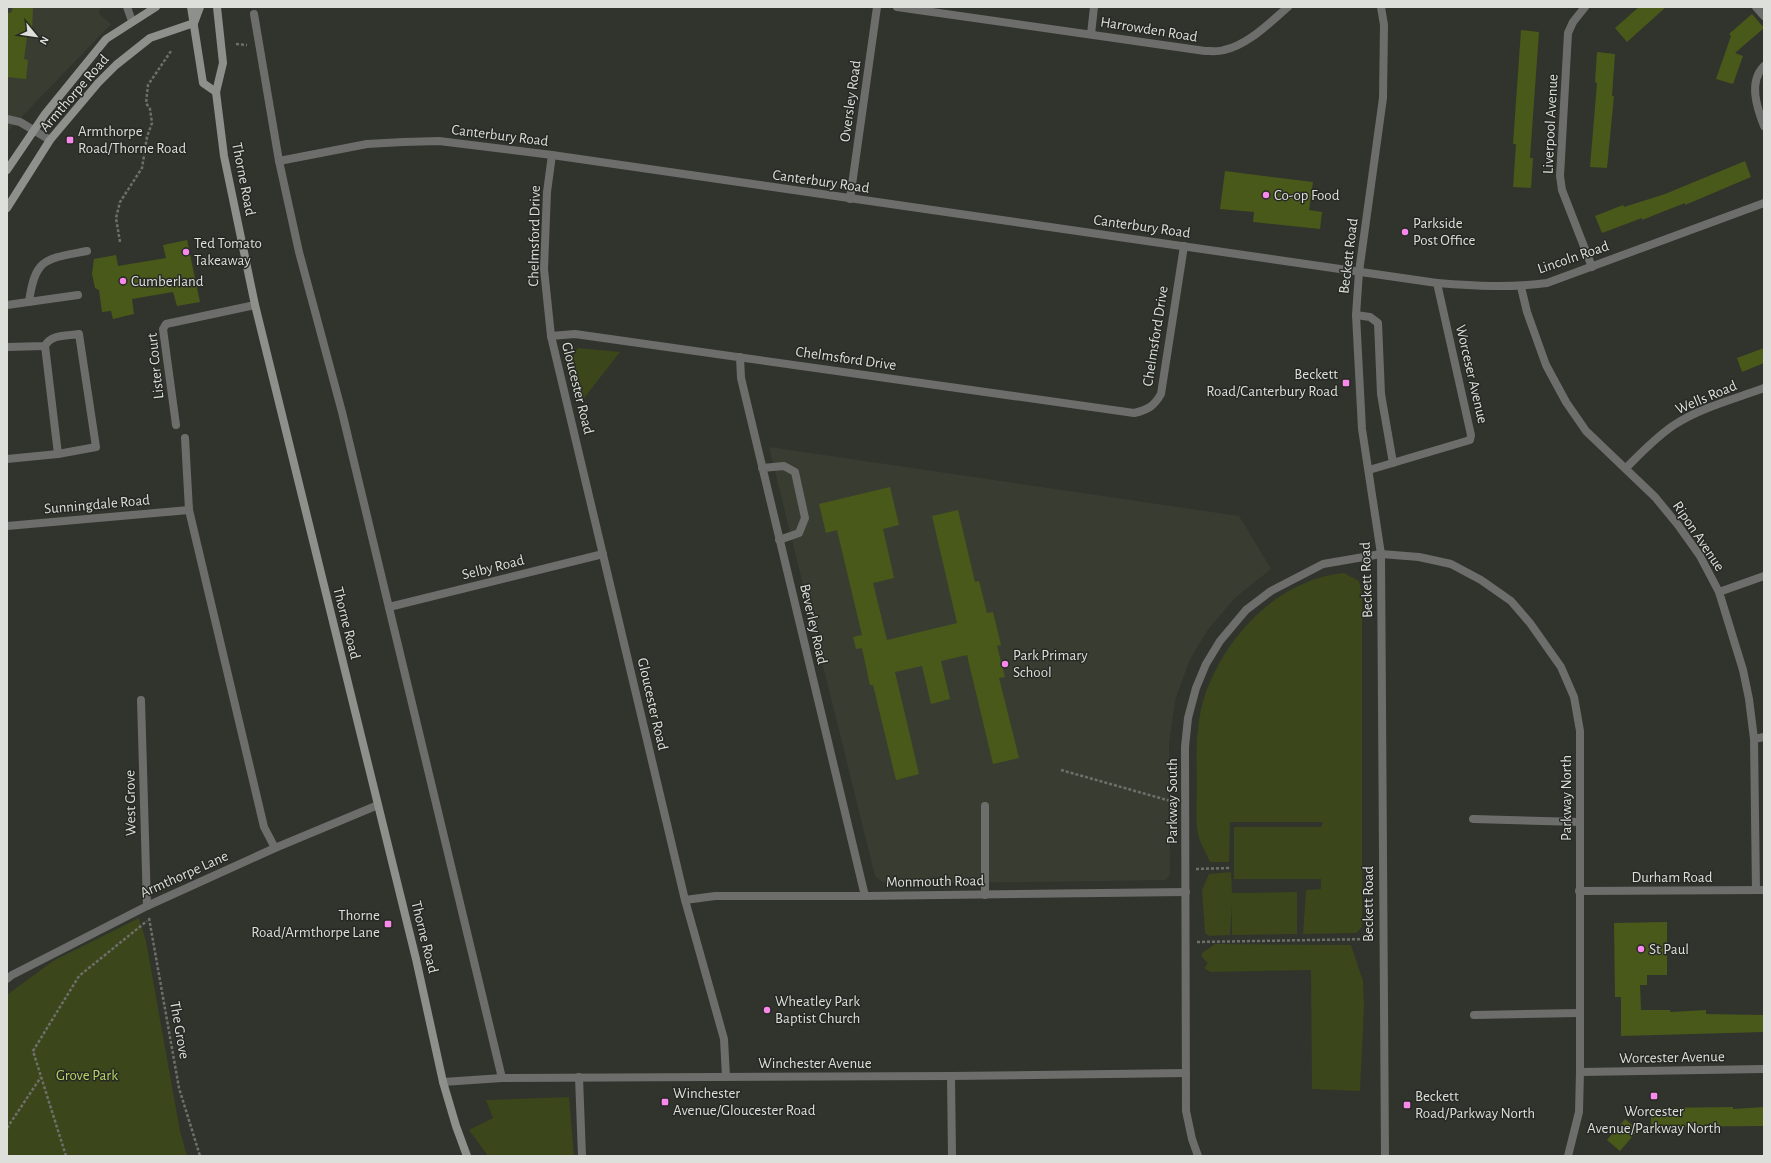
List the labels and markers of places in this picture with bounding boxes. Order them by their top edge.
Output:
place label: Armthorpe Road/Thorne Road [78,124,186,156]
marker: Armthorpe Road/Thorne Road [65,135,75,145]
place label: Co-op Food [1274,188,1340,203]
marker: Co-op Food [1261,190,1271,200]
place label: Parkside Post Office [1413,216,1476,248]
marker: Parkside Post Office [1400,227,1410,237]
place label: Ted Tomato Takeaway [194,236,262,268]
marker: Ted Tomato Takeaway [181,247,191,257]
place label: Cumberland [131,274,204,289]
marker: Cumberland [118,276,128,286]
place label: Beckett Road/Canterbury Road [1206,367,1338,399]
marker: Beckett Road/Canterbury Road [1341,378,1351,388]
place label: Park Primary School [1013,648,1088,680]
marker: Park Primary School [1000,659,1010,669]
place label: Thorne Road/Armthorpe Lane [251,908,380,940]
marker: Thorne Road/Armthorpe Lane [383,919,393,929]
place label: St Paul [1649,942,1689,957]
marker: St Paul [1636,944,1646,954]
place label: Wheatley Park Baptist Church [775,994,860,1026]
marker: Wheatley Park Baptist Church [762,1005,772,1015]
place label: Winchester Avenue/Gloucester Road [673,1086,816,1118]
place label: Beckett Road/Parkway North [1415,1089,1535,1121]
marker: Worcester Avenue/Parkway North [1649,1091,1659,1101]
marker: Winchester Avenue/Gloucester Road [660,1097,670,1107]
marker: Beckett Road/Parkway North [1402,1100,1412,1110]
place label: Worcester Avenue/Parkway North [1587,1104,1721,1136]

